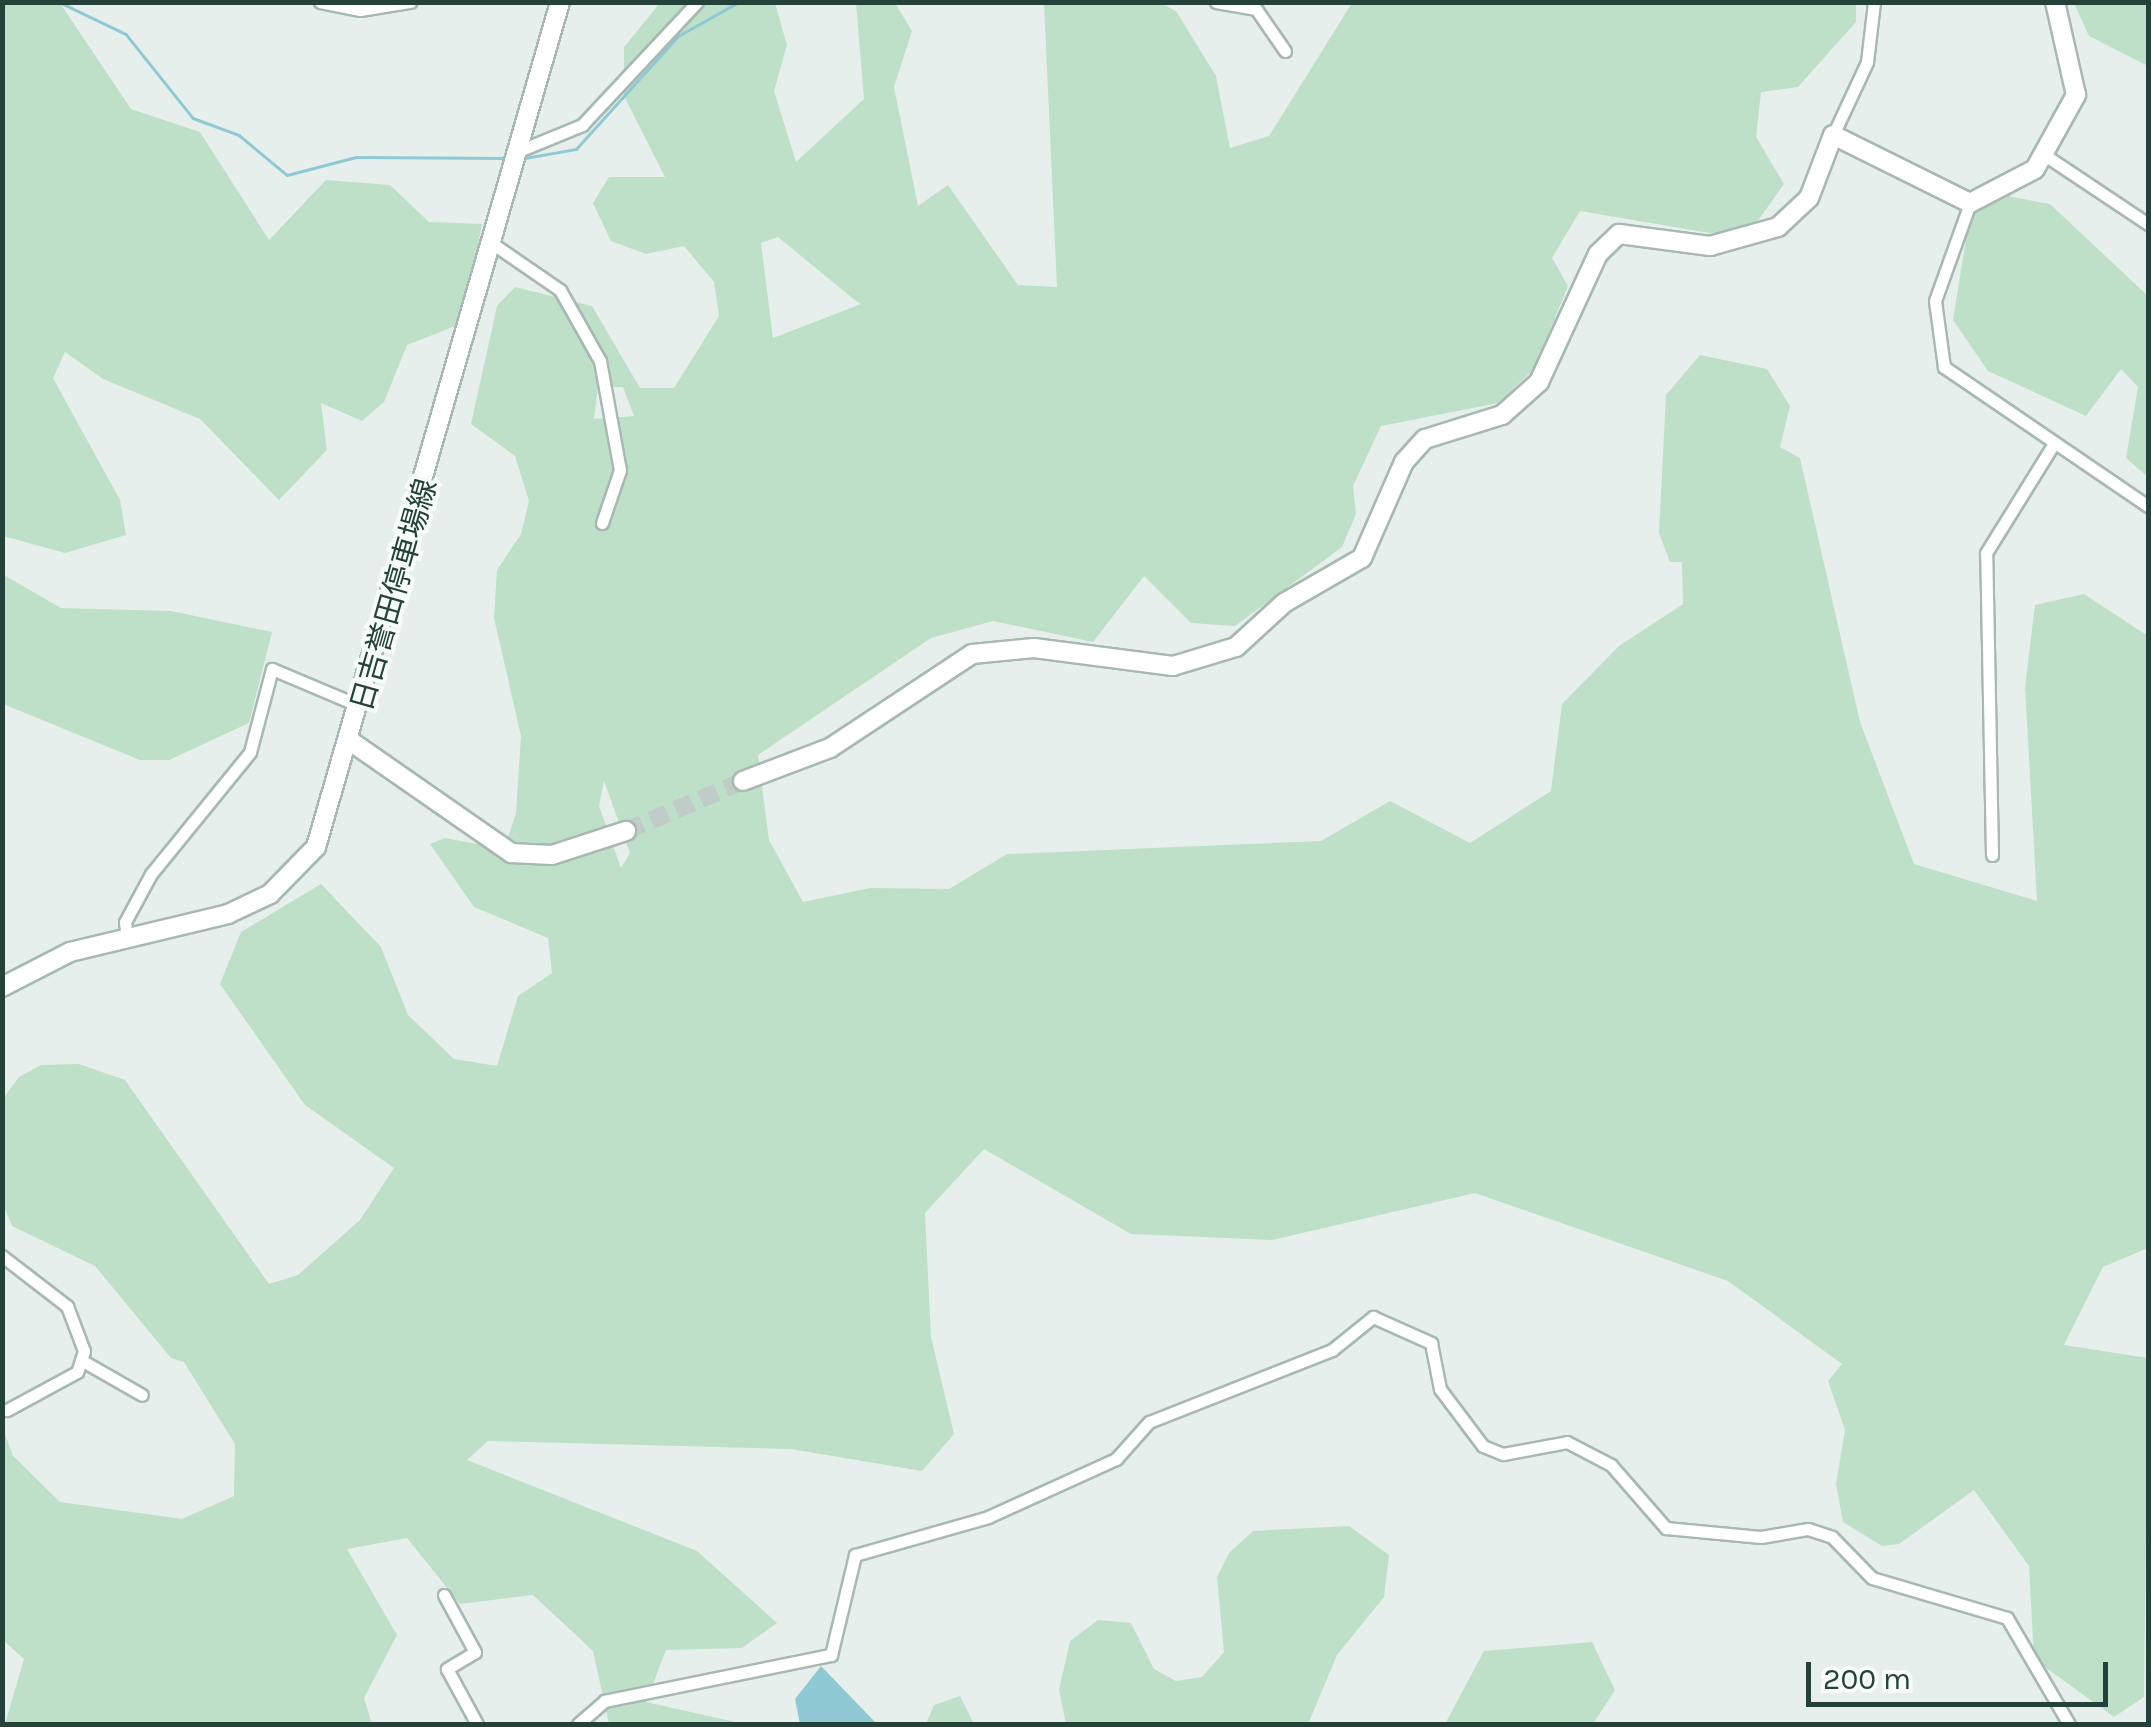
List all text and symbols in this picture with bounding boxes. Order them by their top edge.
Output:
street label: 日吉誉田停車場線 [344,475,444,715]
scale bar [1811,1642,2114,1704]
text: 200 m [1823,1661,1911,1697]

